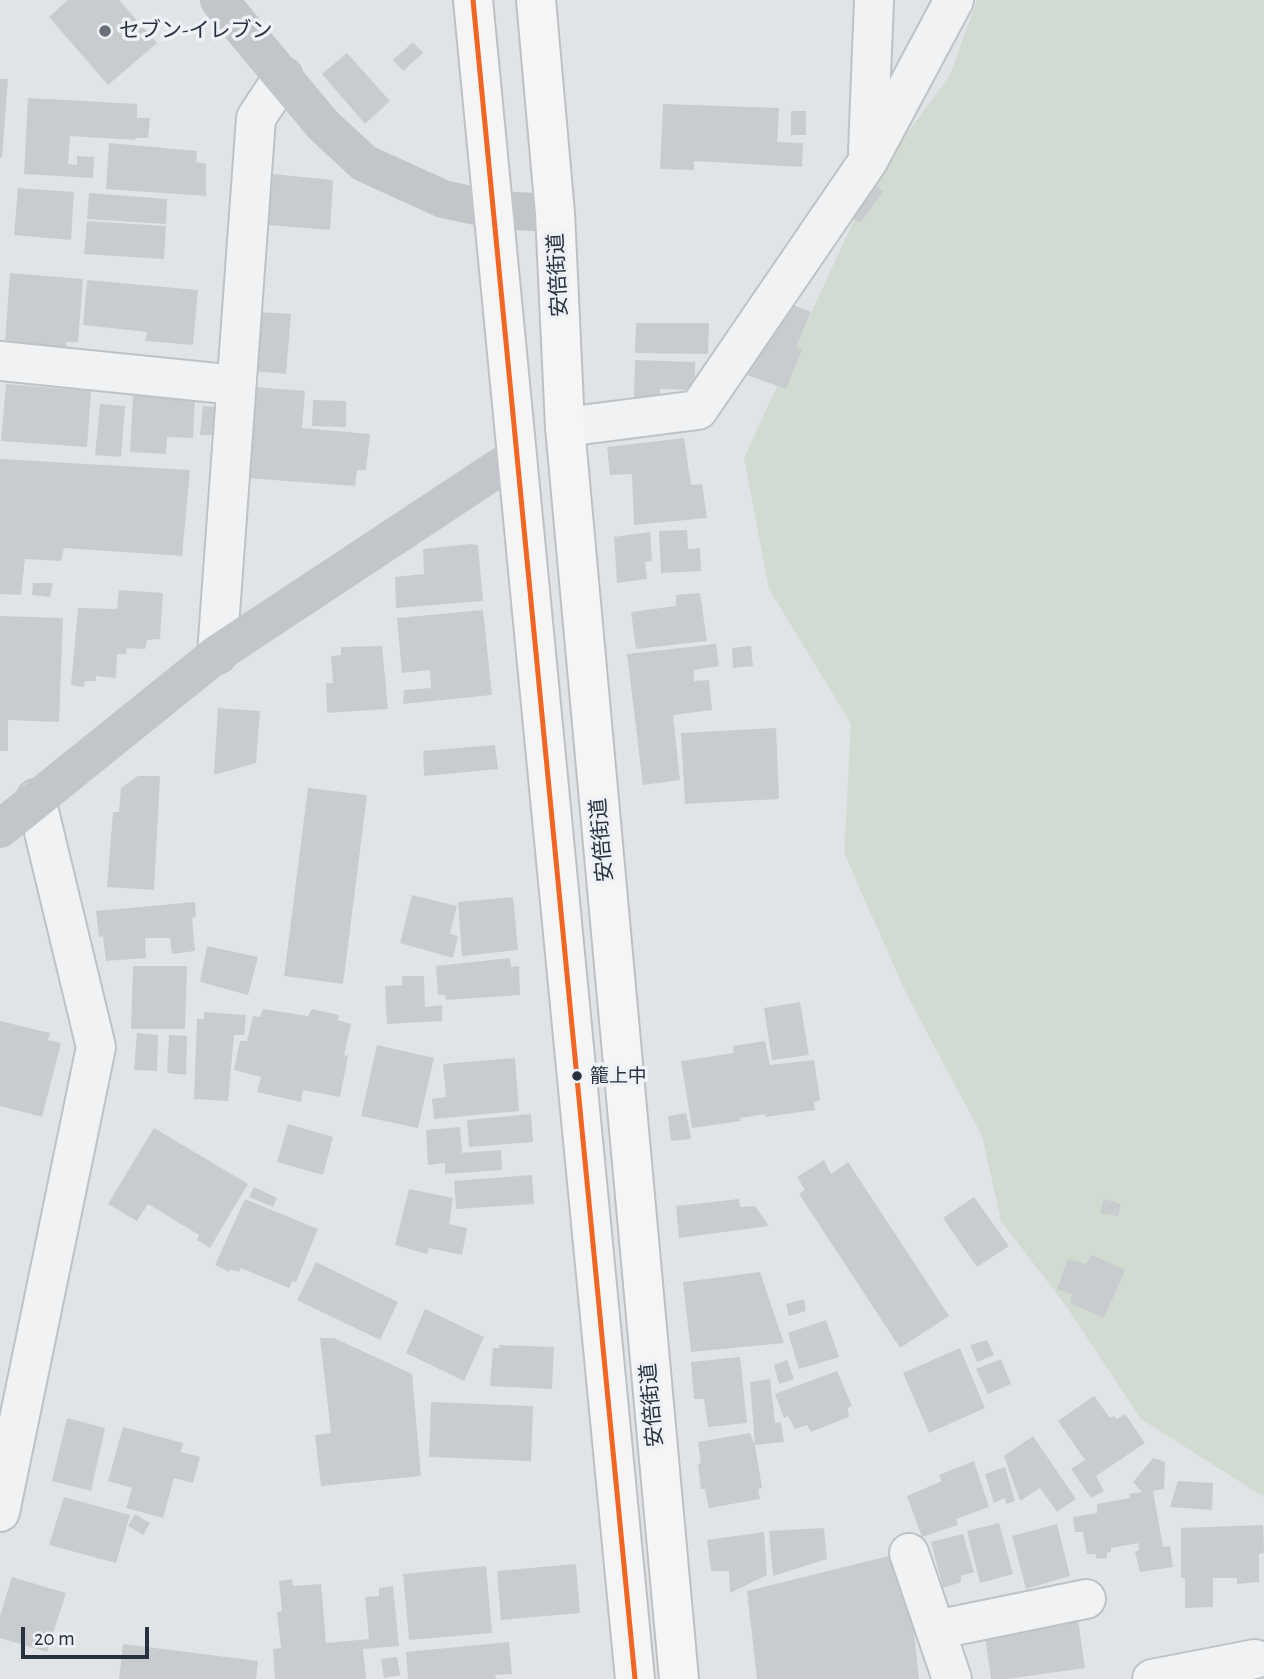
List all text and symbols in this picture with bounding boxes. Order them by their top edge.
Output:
place label: セブン-イレブン [119,18,272,44]
marker: セブン-イレブン [97,23,113,39]
street label: 安倍街道 [543,232,573,318]
street label: 安倍街道 [586,797,618,883]
place label: 籠上中 [590,1065,647,1087]
marker: 籠上中 [570,1069,584,1083]
street label: 安倍街道 [636,1362,668,1448]
scale bar [24,1612,152,1656]
text: 20 m [34,1628,75,1649]

